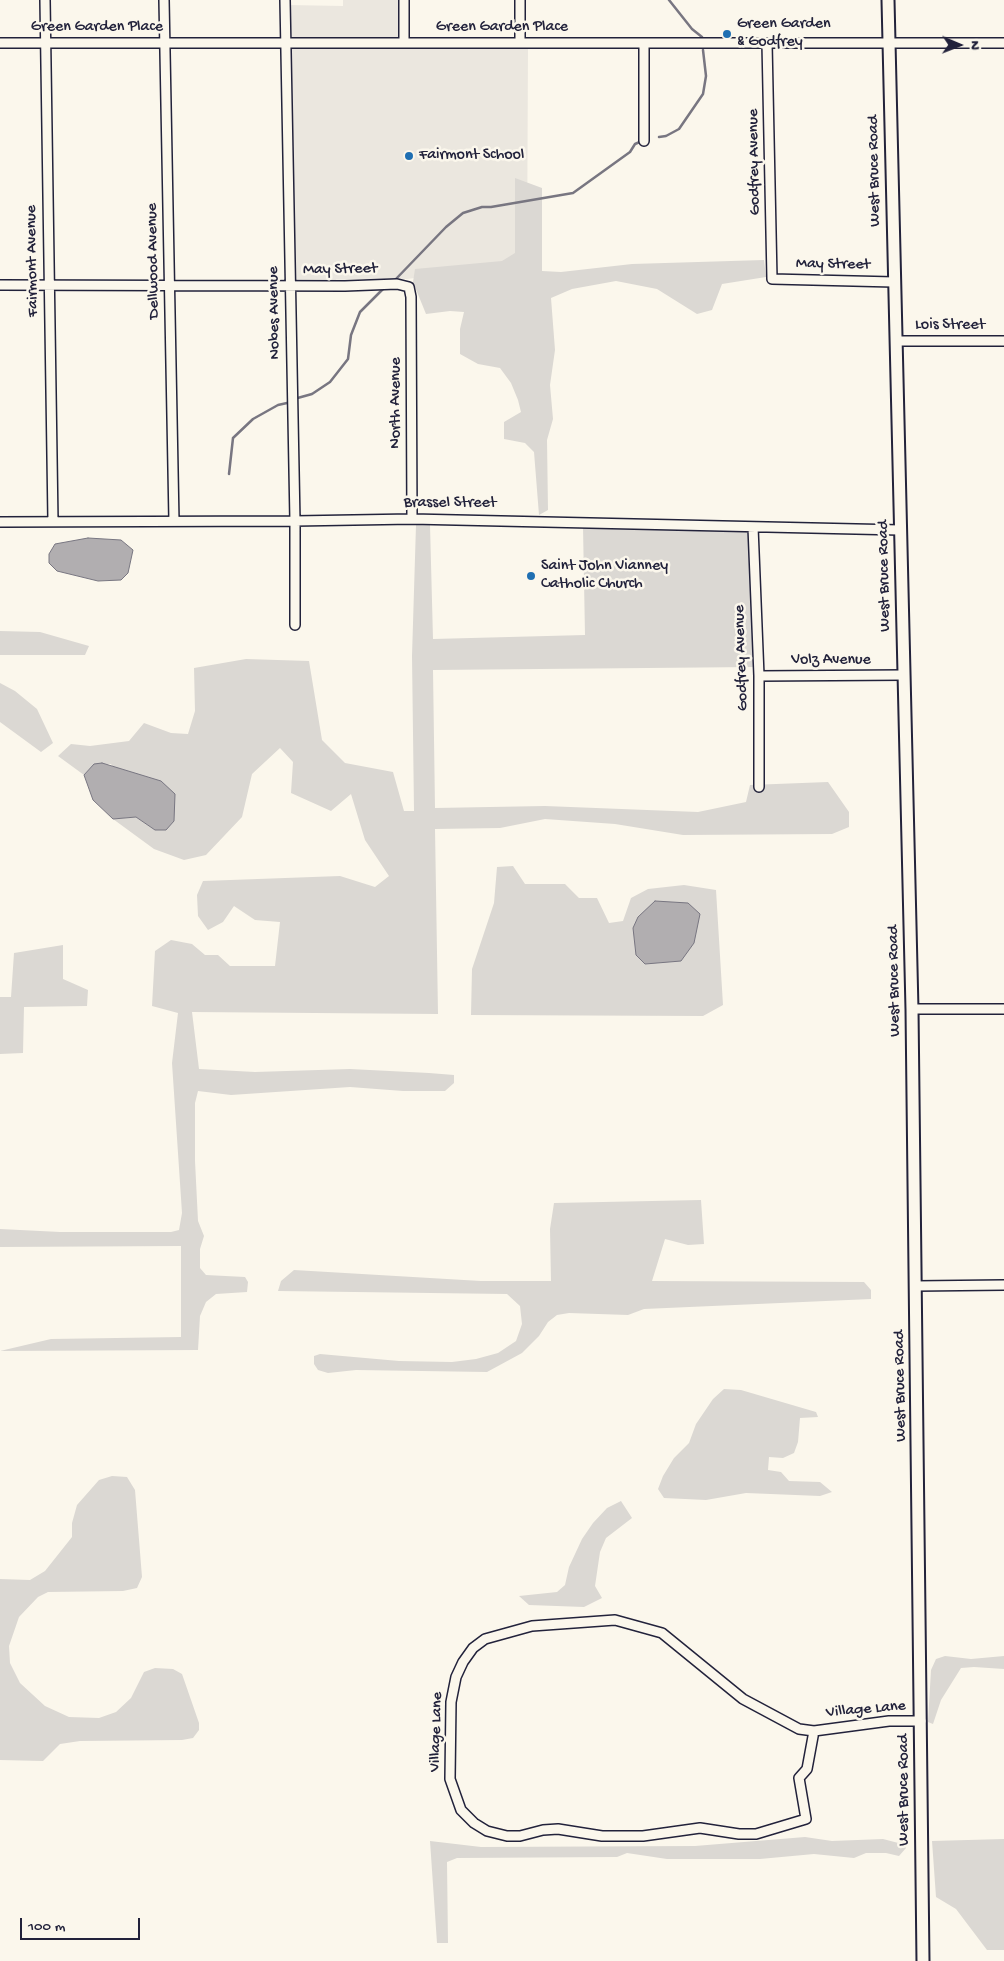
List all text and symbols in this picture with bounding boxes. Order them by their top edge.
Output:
place label: Green Garden & Godfrey [737,15,831,53]
street label: Green Garden Place [31,18,163,38]
street label: Green Garden Place [436,18,568,38]
north arrow [934,20,984,70]
marker: Green Garden & Godfrey [721,28,733,40]
text: N [966,41,983,50]
street label: Godfrey Avenue [744,109,766,215]
street label: West Bruce Road [864,115,886,227]
place label: Fairmont School [419,146,524,166]
marker: Fairmont School [403,150,415,162]
street label: Dellwood Avenue [143,203,165,319]
street label: Fairmont Avenue [22,205,44,317]
street label: May Street [796,255,870,275]
street label: May Street [303,260,377,280]
street label: Nobes Avenue [265,266,285,360]
street label: Lois Street [915,316,985,336]
street label: North Avenue [387,357,407,449]
street label: Brassel Street [404,494,496,514]
street label: West Bruce Road [874,520,896,632]
place label: Saint John Vianney Catholic Church [541,557,668,595]
marker: Saint John Vianney Catholic Church [525,570,537,582]
street label: Godfrey Avenue [731,605,753,711]
street label: Volz Avenue [791,651,871,671]
street label: West Bruce Road [884,925,906,1037]
street label: West Bruce Road [890,1330,912,1442]
street label: Village Lane [426,1692,448,1772]
street label: Village Lane [825,1697,907,1723]
street label: West Bruce Road [895,1734,915,1846]
scale bar [22,1908,142,1940]
text: 100 m [28,1918,65,1936]

